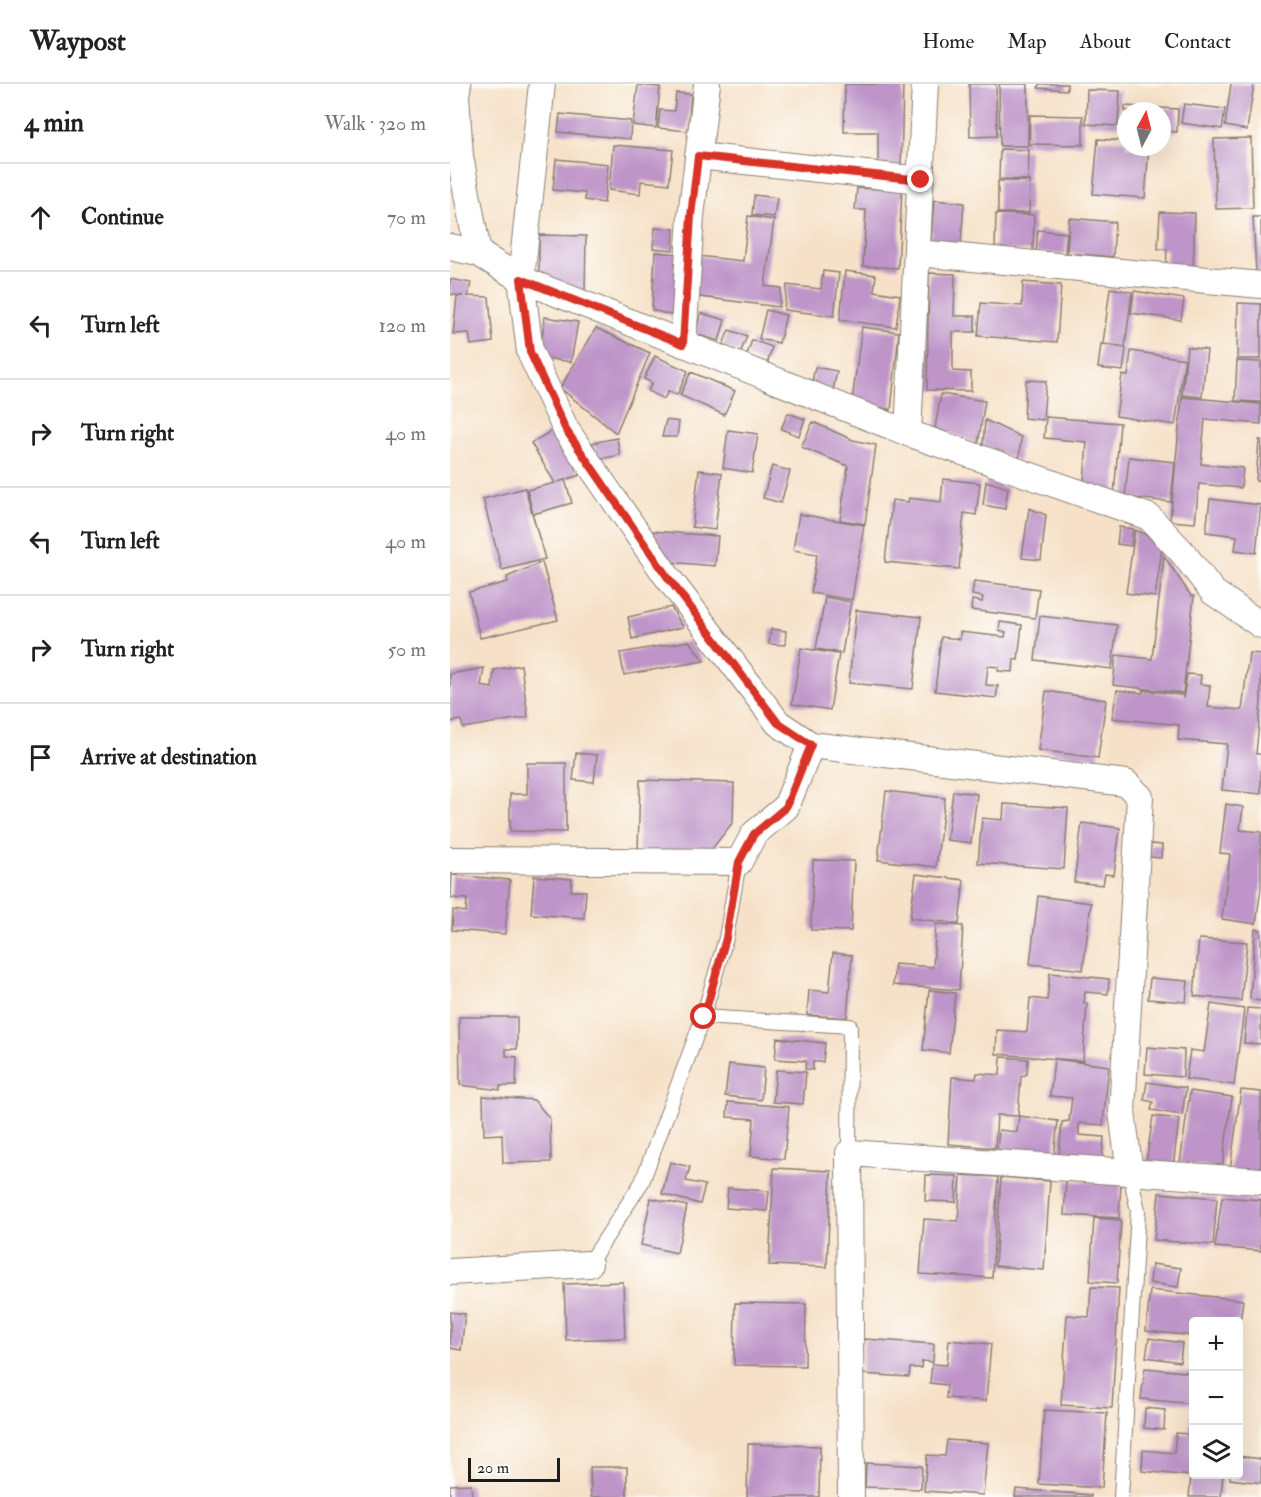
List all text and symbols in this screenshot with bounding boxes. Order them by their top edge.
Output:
text: Waypost [30,24,126,59]
text: Home [922,28,974,55]
text: Map [1007,28,1047,55]
text: About [1080,28,1131,55]
text: Contact [1164,28,1231,55]
north arrow [1117,102,1171,156]
text: 4 min [24,107,84,139]
text: Walk · 320 m [324,111,426,136]
route end [907,166,933,192]
icon: ahead [24,201,57,234]
text: Continue [81,203,164,231]
text: 70 m [387,205,426,230]
icon: left [24,309,57,342]
text: Turn left [81,311,160,339]
text: 120 m [379,313,426,338]
icon: right [24,417,57,450]
text: Turn right [81,419,174,447]
text: 40 m [385,421,426,446]
icon: left [24,525,57,558]
text: Turn left [81,527,160,555]
text: 40 m [385,529,426,554]
icon: right [24,633,57,666]
text: Turn right [81,635,174,663]
text: 50 m [387,637,426,662]
icon: arrive [24,741,57,774]
text: Arrive at destination [81,743,257,771]
route start [690,1003,716,1029]
map controls [1189,1317,1243,1479]
button: + [1189,1317,1243,1371]
button: − [1189,1371,1243,1425]
button: layers [1189,1425,1243,1479]
scale bar [468,1455,560,1482]
text: 20 m [477,1458,509,1478]

